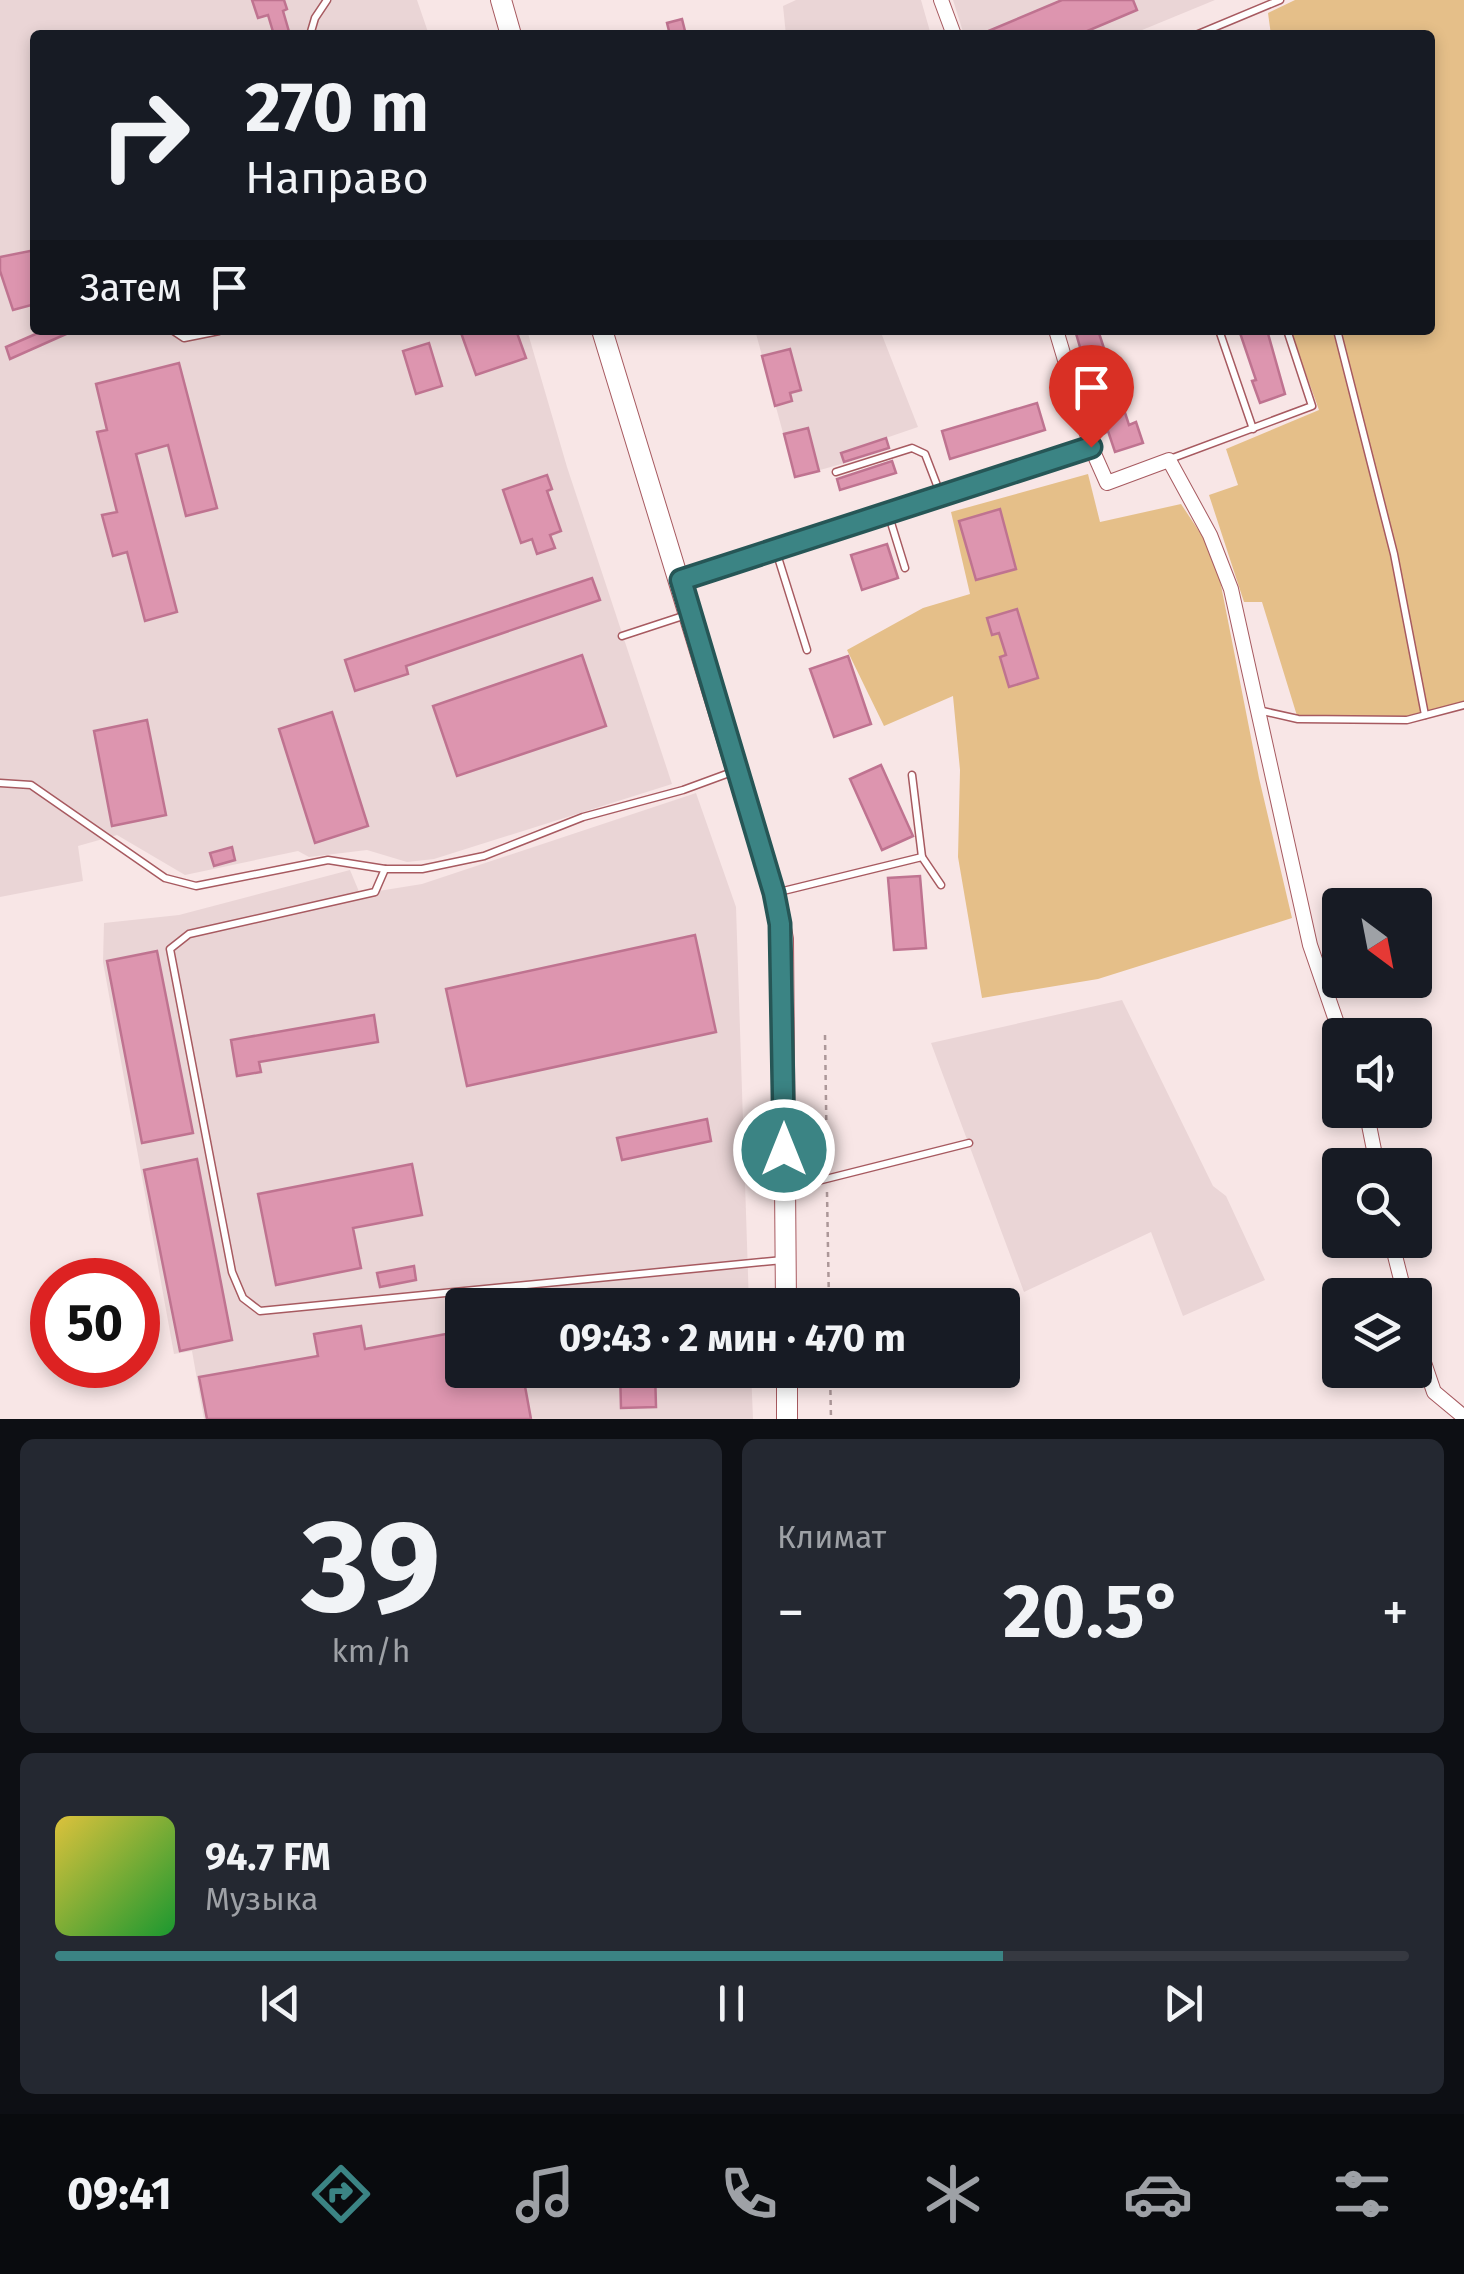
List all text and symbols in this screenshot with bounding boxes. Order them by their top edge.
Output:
text: 270 m [245,66,429,150]
icon: right [80,70,210,200]
text: Направо [245,151,429,205]
icon: arrive [202,260,257,315]
text: Затем [80,265,182,311]
pin [1049,345,1134,448]
icon: arrive [1064,360,1119,415]
north arrow [1322,888,1432,998]
map controls [1322,888,1432,1388]
button: sound [1322,1018,1432,1128]
position arrow [732,1098,836,1202]
button: search [1322,1148,1432,1258]
speed limit sign: 50 [30,1258,160,1388]
button: layers [1322,1278,1432,1388]
text: 09:43 · 2 мин · 470 m [559,1315,906,1361]
text: 39 [302,1489,440,1645]
text: Климат [777,1518,886,1556]
text: 20.5° [1003,1567,1183,1657]
text: − [777,1580,805,1646]
text: + [1382,1580,1409,1646]
text: km/h [331,1632,411,1670]
text: 94.7 FM [205,1834,331,1880]
text: Музыка [205,1880,318,1918]
icon: previous [253,1976,308,2031]
icon: pause [704,1976,759,2031]
icon: next [1156,1976,1211,2031]
icon: directions [306,2159,376,2229]
icon: music [510,2159,580,2229]
icon: phone [714,2159,784,2229]
icon: climate [918,2159,988,2229]
icon: car [1123,2159,1193,2229]
icon: filters [1327,2159,1397,2229]
text: 09:41 [67,2167,172,2221]

